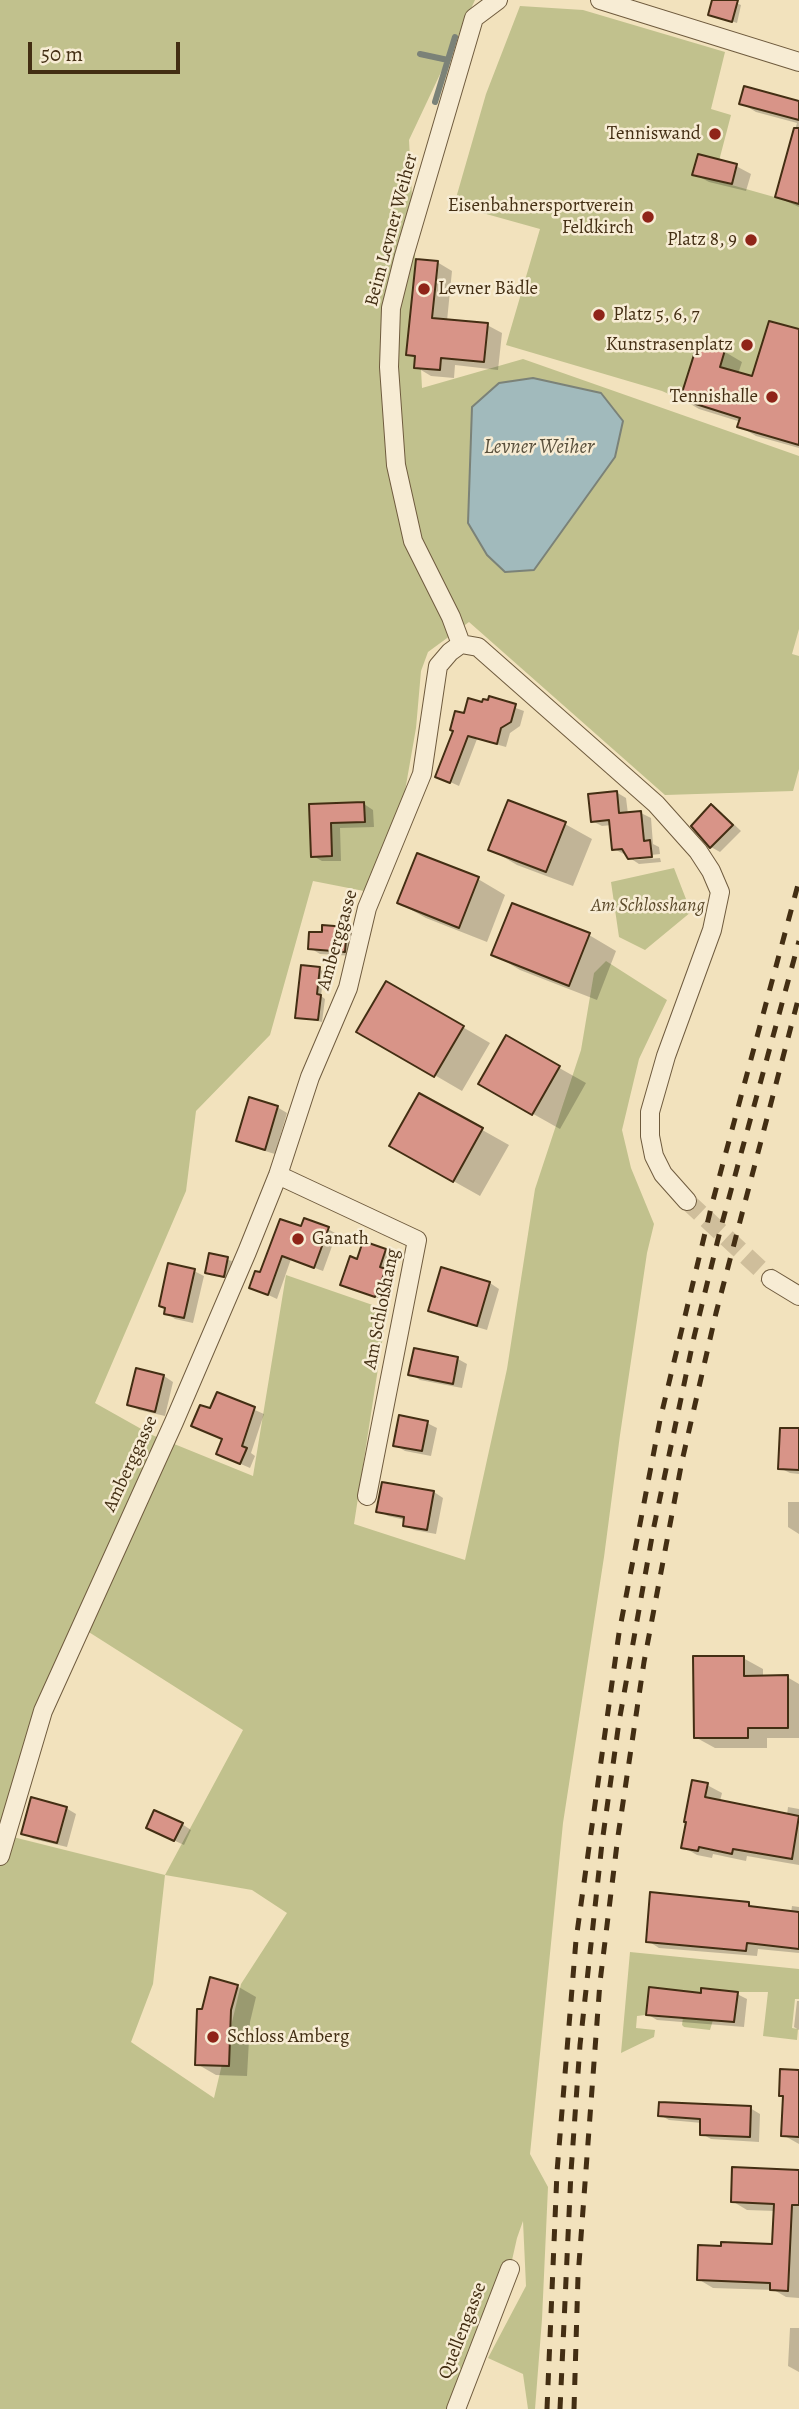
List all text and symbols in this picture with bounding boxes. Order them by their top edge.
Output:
scale bar [32,28,184,72]
text: 50 m [41,40,83,68]
place label: Tenniswand [607,123,701,145]
marker: Tenniswand [707,126,723,142]
street label: Beim Levner Weiher [361,151,423,309]
place label: Eisenbahnersportverein Feldkirch [448,195,634,239]
marker: Eisenbahnersportverein Feldkirch [640,209,656,225]
place label: Platz 8, 9 [667,229,737,251]
marker: Platz 8, 9 [743,232,759,248]
place label: Levner Bädle [438,278,538,300]
marker: Levner Bädle [416,281,432,297]
place label: Platz 5, 6, 7 [613,304,699,326]
marker: Platz 5, 6, 7 [591,307,607,323]
place label: Kunstrasenplatz [606,334,733,356]
marker: Kunstrasenplatz [739,337,755,353]
place label: Tennishalle [670,386,758,408]
marker: Tennishalle [764,389,780,405]
water label: Levner Weiher [484,435,594,461]
street label: Amberggasse [313,887,363,993]
park label: Am Schlosshang [591,895,705,917]
place label: Ganath [312,1228,369,1250]
marker: Ganath [290,1231,306,1247]
street label: Am Schloßhang [359,1247,405,1371]
street label: Amberggasse [99,1412,163,1516]
place label: Schloss Amberg [227,2026,350,2048]
marker: Schloss Amberg [205,2029,221,2045]
street label: Quellengasse [434,2279,492,2383]

